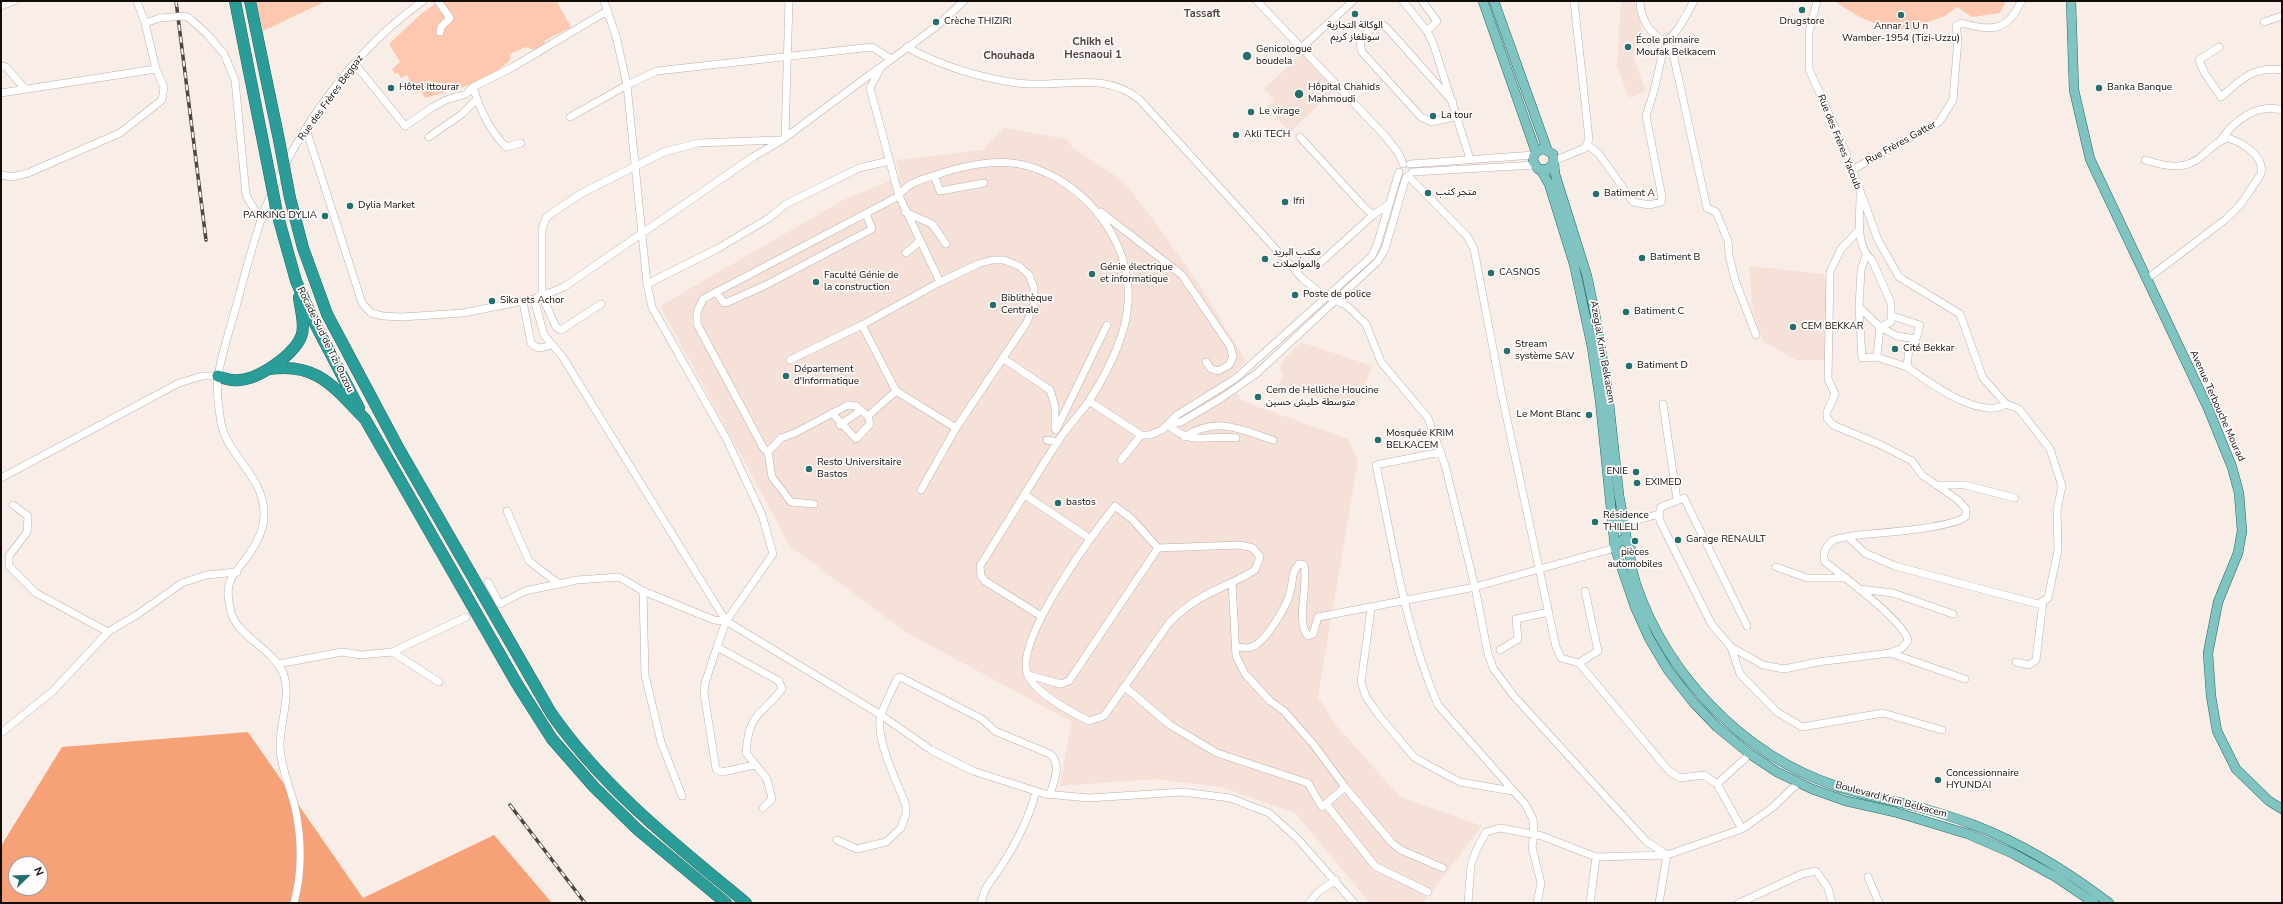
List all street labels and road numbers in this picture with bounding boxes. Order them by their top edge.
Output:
street label: Rue des Frères Beggaz [296,53,366,143]
street label: Rue des Frères Yacoub [1814,93,1864,191]
street label: Rue Frères Gatter [1864,119,1938,167]
street label: Rocade Sud de Tizi Ouzou [294,285,356,395]
street label: Azeglal Krim Belkacem [1587,300,1617,404]
street label: Avenue Terbouche Mourad [2187,349,2247,463]
street label: Boulevard Krim Belkacem [1834,779,1948,821]

